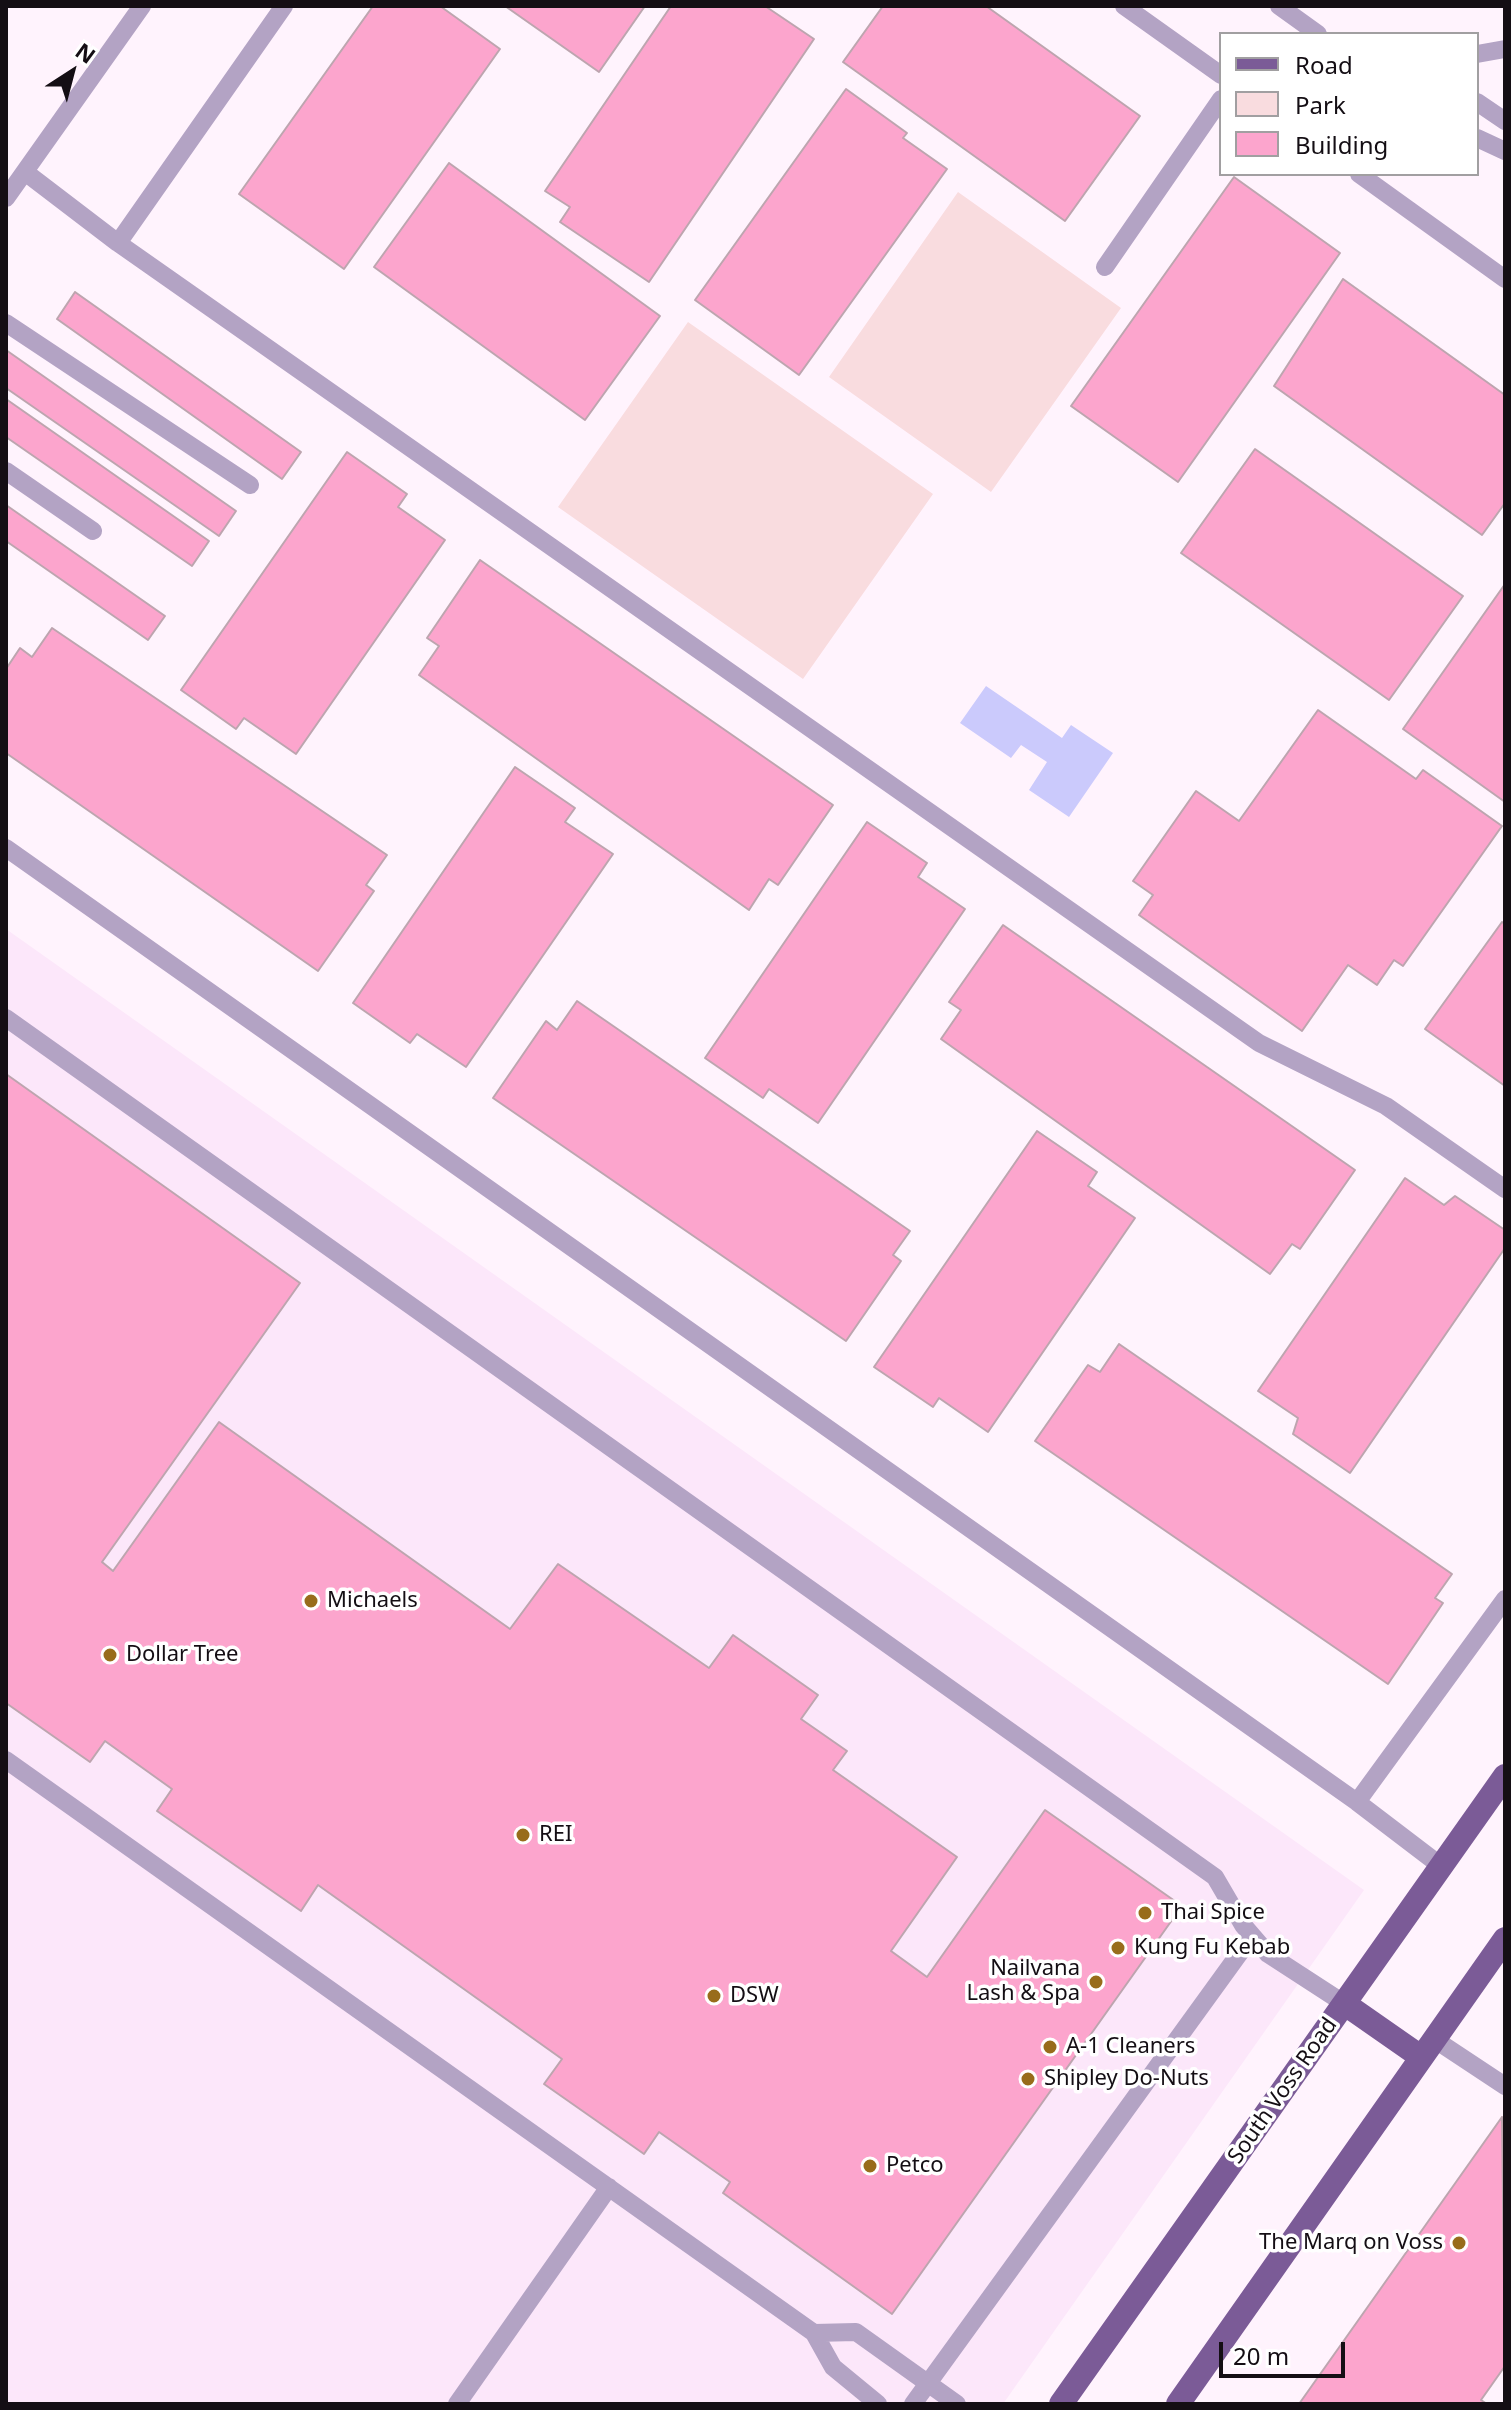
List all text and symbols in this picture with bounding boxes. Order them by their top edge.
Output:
north arrow [32,32,112,112]
legend [1219,32,1479,176]
text: N [70,35,102,70]
text: Road [1295,48,1353,81]
text: Park [1295,88,1346,121]
text: Building [1295,128,1388,161]
place label: Michaels [327,1588,418,1614]
marker: Michaels [302,1592,320,1610]
place label: Dollar Tree [126,1642,238,1668]
marker: Dollar Tree [101,1646,119,1664]
place label: REI [539,1822,572,1848]
marker: REI [514,1826,532,1844]
place label: Thai Spice [1161,1900,1265,1926]
marker: Thai Spice [1136,1904,1154,1922]
place label: Kung Fu Kebab [1134,1935,1290,1961]
marker: Kung Fu Kebab [1109,1939,1127,1957]
place label: Nailvana Lash & Spa [967,1956,1080,2008]
marker: Nailvana Lash & Spa [1087,1973,1105,1991]
place label: DSW [730,1983,779,2009]
marker: DSW [705,1987,723,2005]
street label: South Voss Road [1223,2013,1343,2169]
place label: A-1 Cleaners [1066,2034,1195,2060]
marker: A-1 Cleaners [1041,2038,1059,2056]
place label: Shipley Do-Nuts [1044,2066,1209,2092]
marker: Shipley Do-Nuts [1019,2070,1037,2088]
place label: Petco [886,2153,944,2179]
marker: Petco [861,2157,879,2175]
place label: The Marq on Voss [1259,2230,1443,2256]
marker: The Marq on Voss [1450,2234,1468,2252]
scale bar [1223,2326,1349,2376]
text: 20 m [1233,2339,1289,2372]

